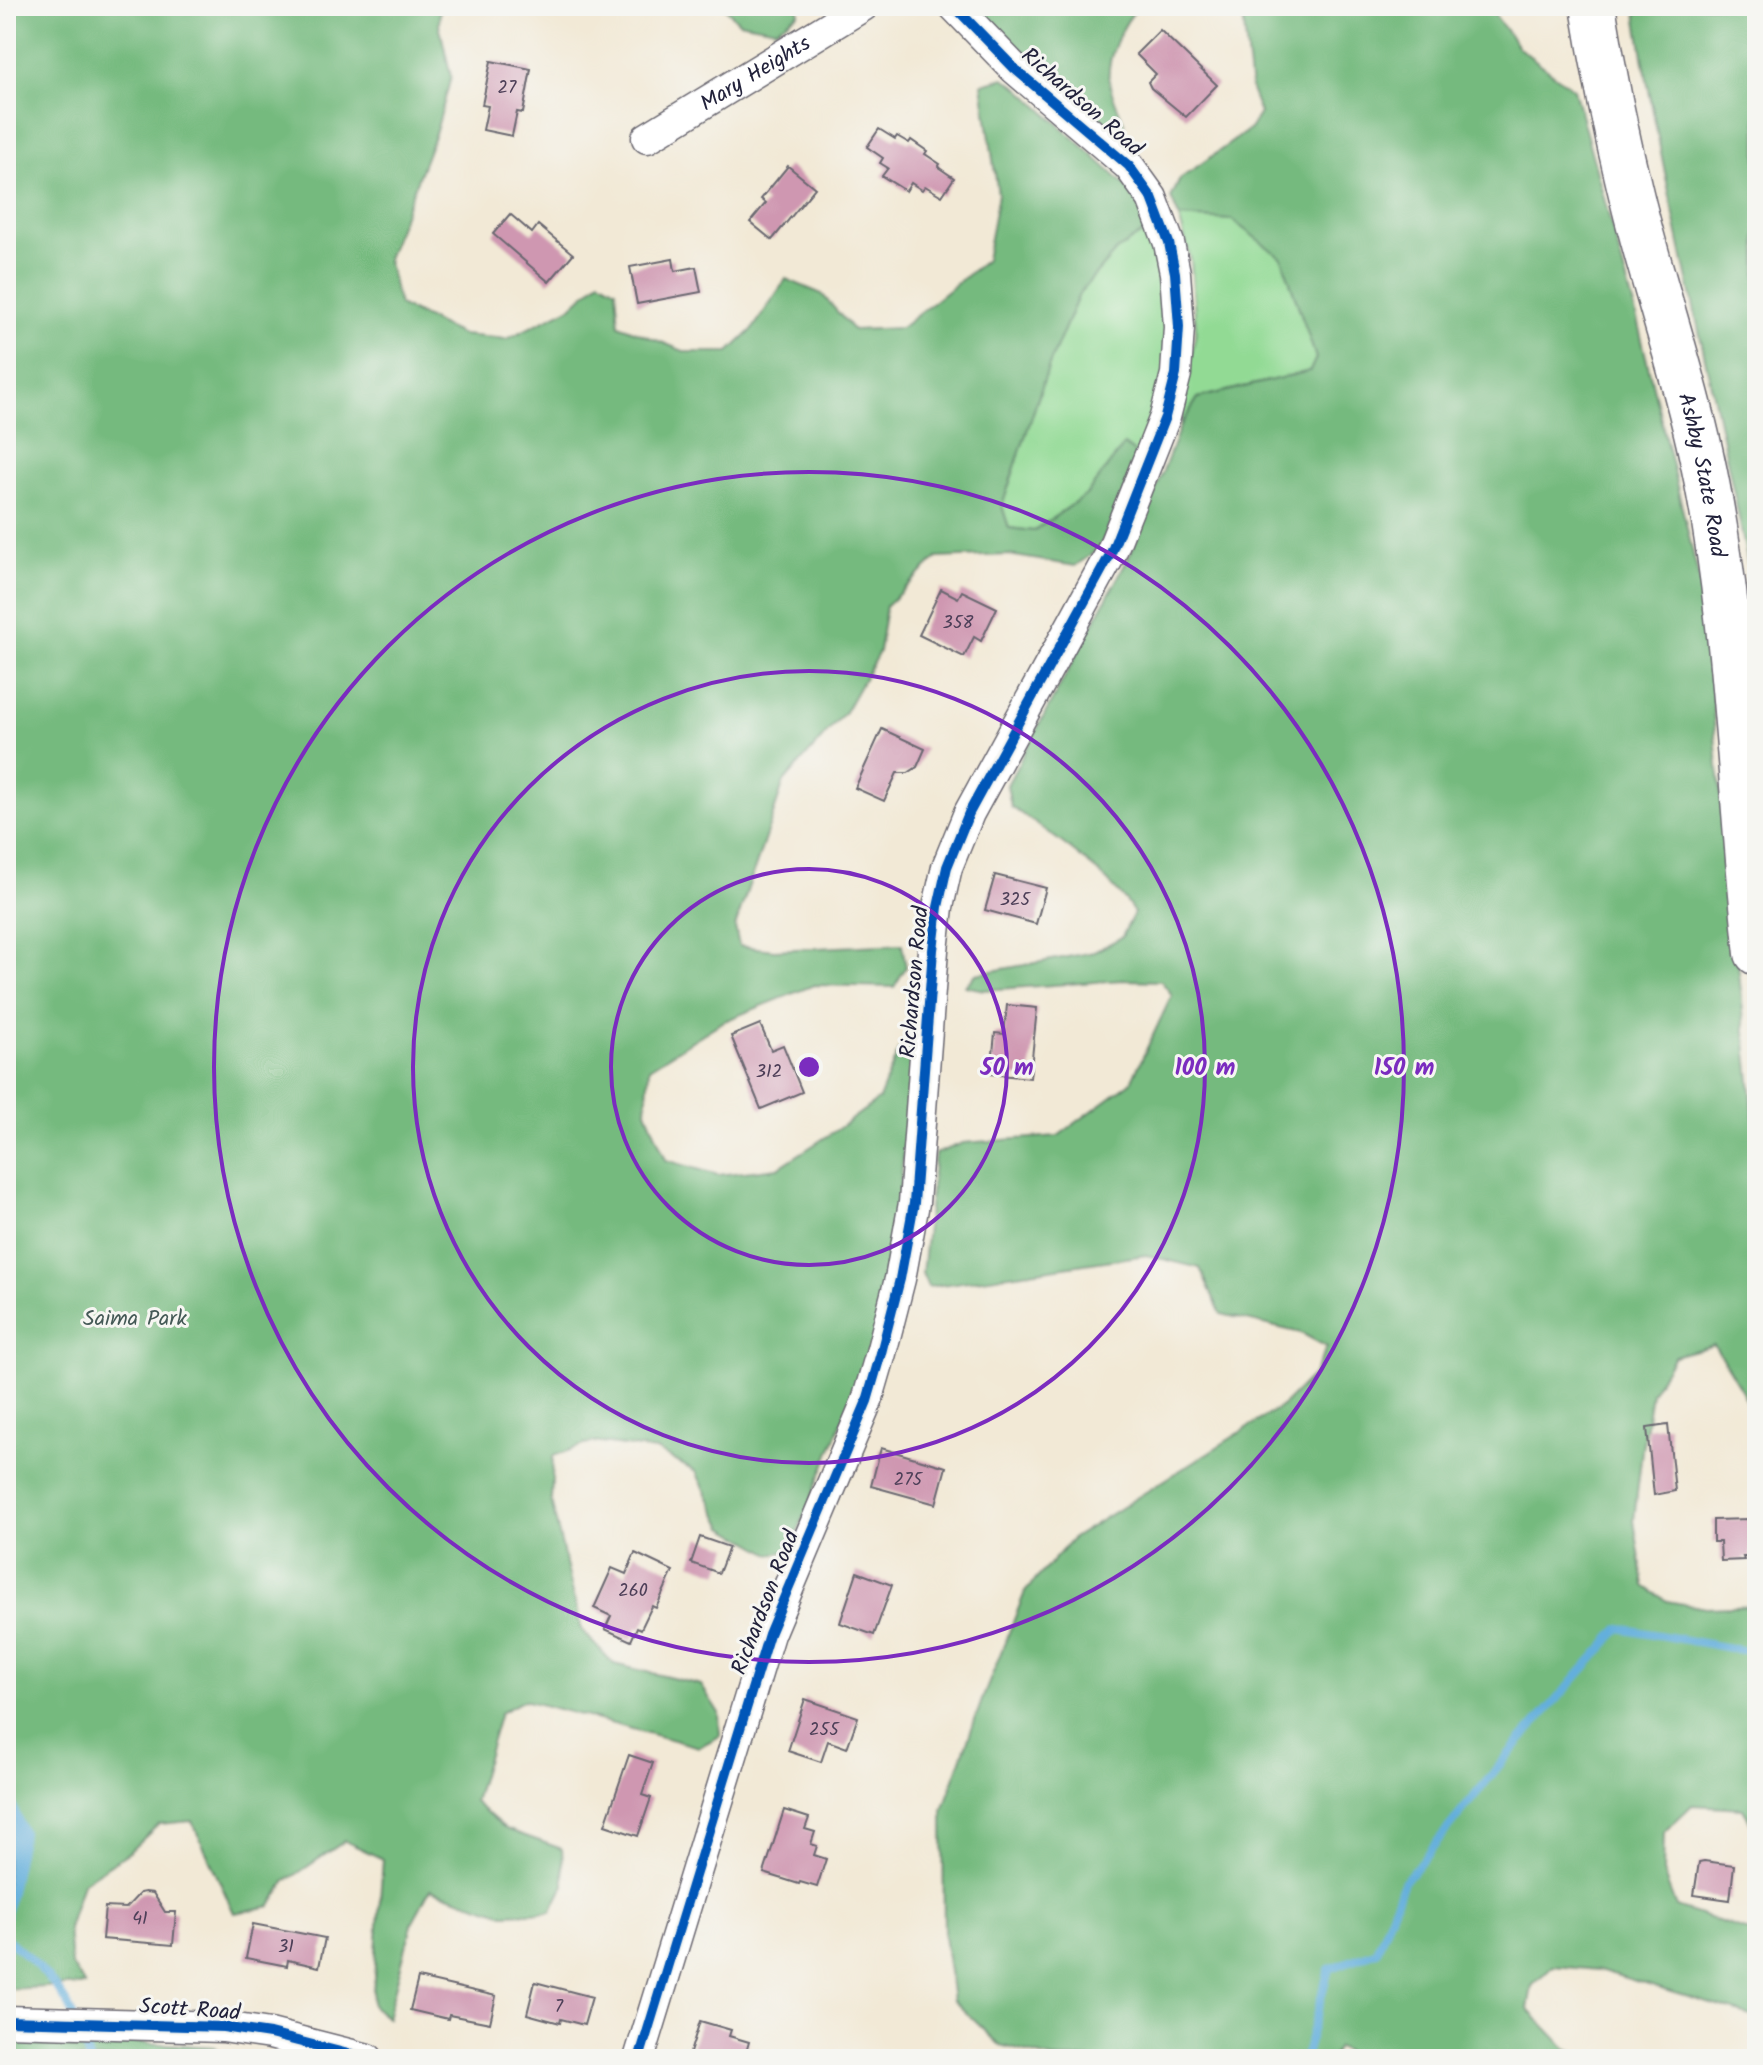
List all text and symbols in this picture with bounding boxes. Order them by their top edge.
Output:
street label: Mary Heights [694,27,818,122]
street label: Richardson Road [1012,40,1151,167]
house number: 27 [498,74,517,103]
street label: Ashby State Road [1667,389,1734,561]
house number: 358 [943,609,974,638]
house number: 325 [1000,886,1032,915]
street label: Richardson Road [891,904,940,1060]
text: 50 m [979,1049,1034,1088]
text: 100 m [1175,1049,1235,1088]
text: 150 m [1374,1049,1434,1088]
centre of rings [795,1053,823,1081]
house number: 312 [756,1058,782,1087]
park label: Saima Park [83,1302,188,1337]
house number: 275 [894,1466,924,1495]
street label: Richardson Road [723,1525,810,1680]
house number: 260 [618,1577,648,1606]
house number: 255 [809,1716,840,1745]
house number: 41 [132,1905,148,1934]
house number: 31 [278,1933,294,1962]
street label: Scott Road [138,1989,243,2032]
house number: 7 [555,1993,564,2022]

